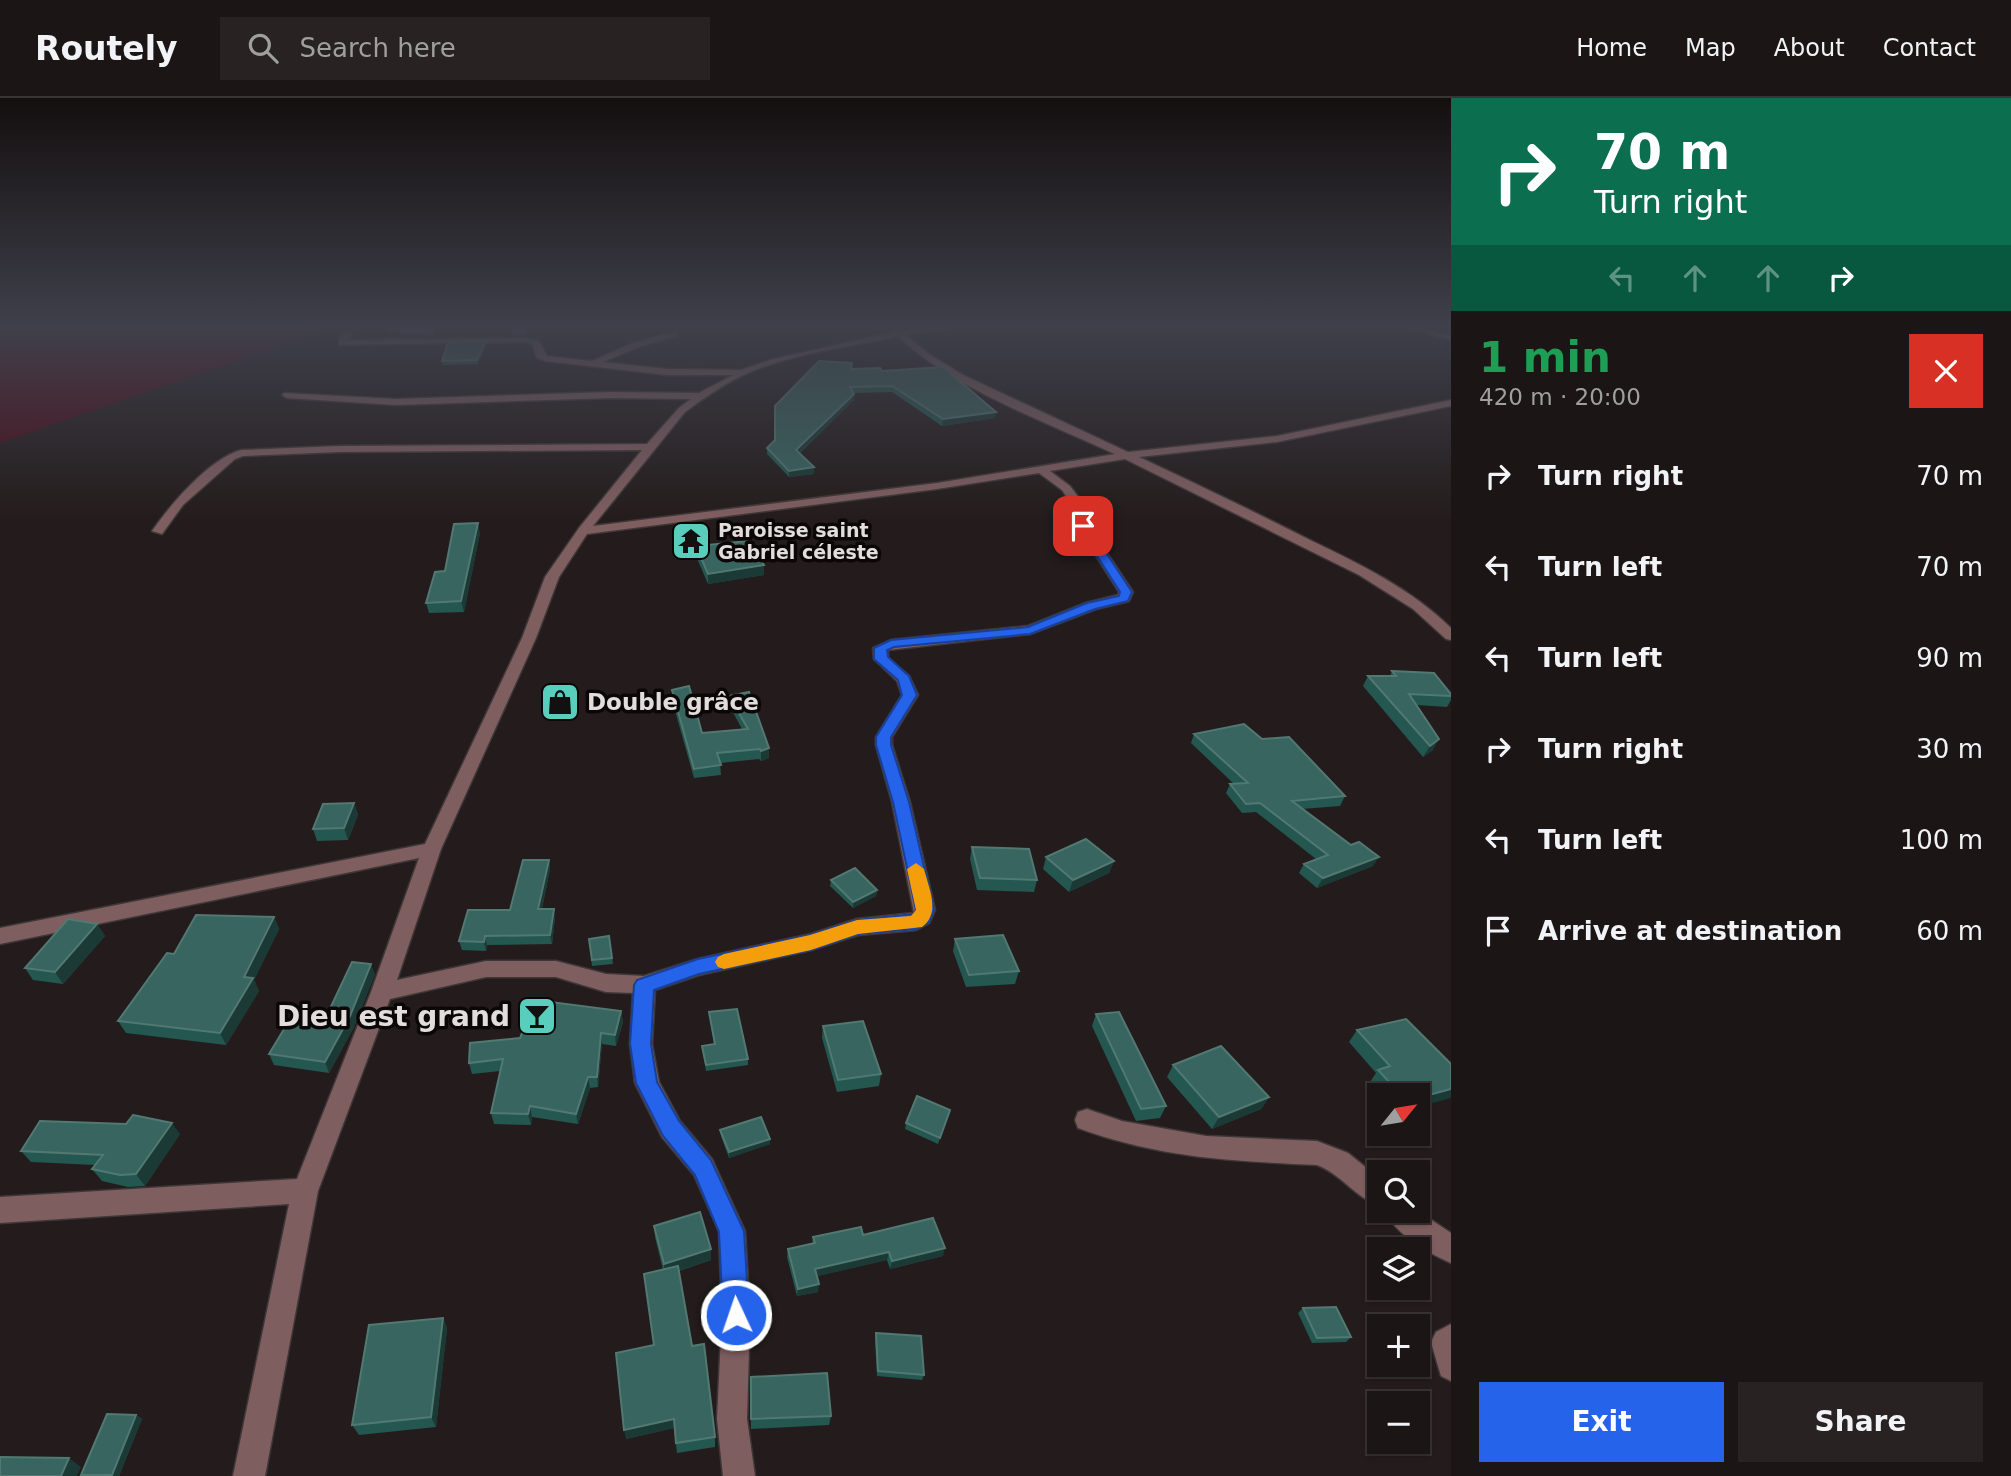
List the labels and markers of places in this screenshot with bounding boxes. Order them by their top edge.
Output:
pin [1053,496,1113,556]
place label: Paroisse saint Gabriel céleste [718,519,879,563]
temple icon: Paroisse saint Gabriel céleste [670,520,712,562]
shop icon: Double grâce [539,681,581,723]
place label: Double grâce [587,689,759,715]
bar icon: Dieu est grand [516,995,558,1037]
place label: Dieu est grand [277,1000,510,1033]

